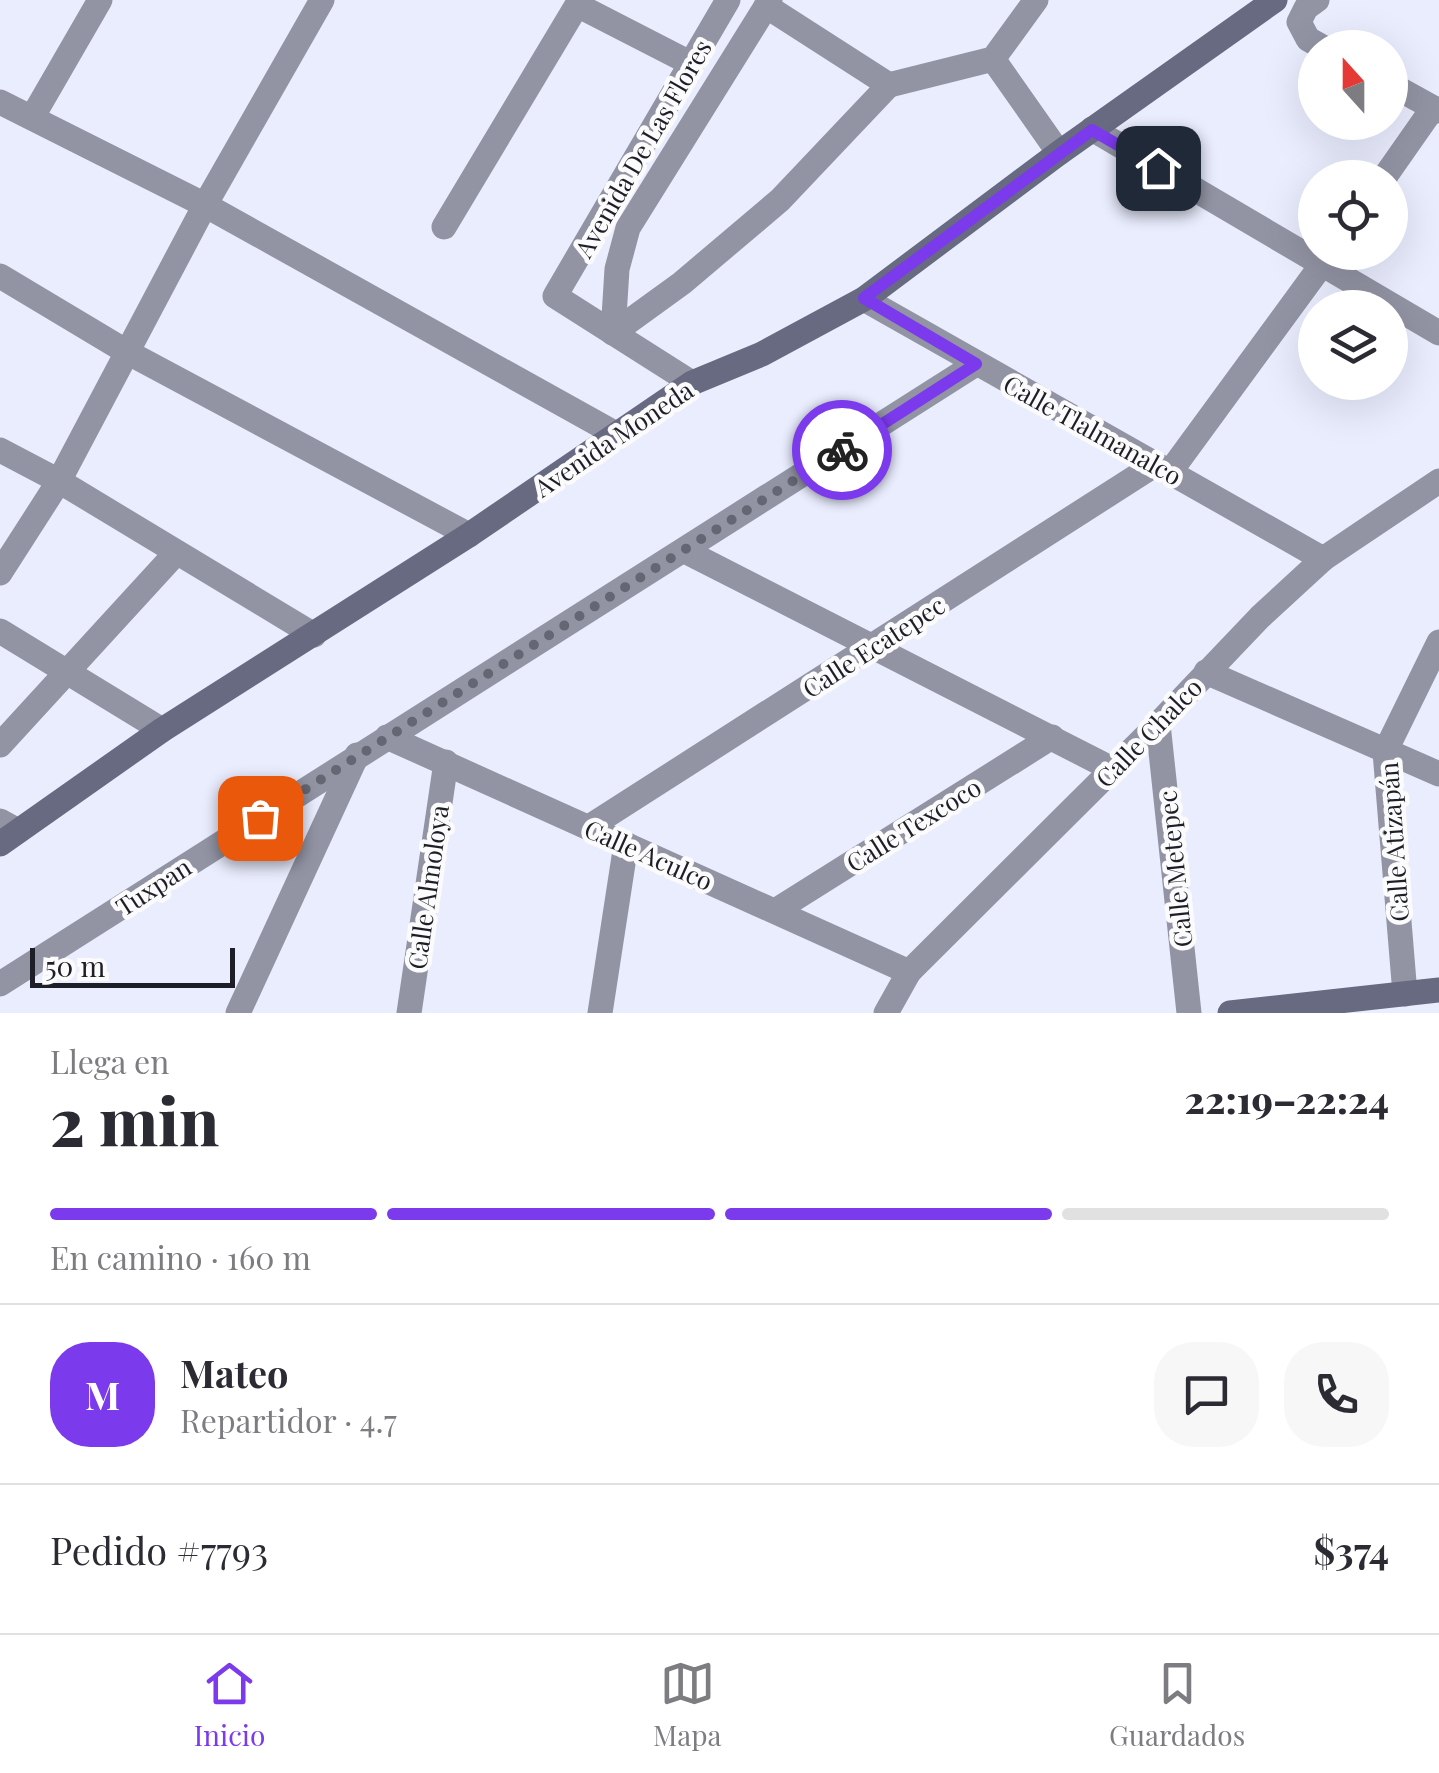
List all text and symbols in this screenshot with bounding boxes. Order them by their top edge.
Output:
north arrow [1298,30,1408,140]
map controls [1298,30,1408,400]
street label: Avenida De Las Flores [566,33,718,264]
pin [1116,126,1201,211]
icon: home [1131,141,1186,196]
button: locate [1298,160,1408,270]
button: layers [1298,290,1408,400]
street label: Calle Tlalmanalco [998,366,1188,492]
street label: Avenida Moneda [526,372,699,504]
courier [792,400,892,500]
icon: bike [815,423,870,478]
street label: Calle Ecatepec [796,588,950,704]
street label: Calle Chalco [1088,670,1208,794]
street label: Calle Atizapán [1371,761,1415,923]
street label: Calle Texcoco [839,769,987,879]
pin [218,776,303,861]
street label: Calle Metepec [1149,789,1199,949]
icon: bag [233,791,288,846]
street label: Calle Almoloya [399,802,455,971]
street label: Calle Aculco [580,811,718,897]
street label: Tuxpan [109,849,197,922]
scale bar [30,943,235,988]
text: 50 m [45,947,105,984]
text: Llega en [50,1039,169,1082]
text: 22:19–22:24 [1185,1073,1389,1124]
text: 2 min [50,1076,219,1162]
text: En camino · 160 m [50,1235,311,1278]
button: chat [1154,1342,1259,1447]
button: phone [1284,1342,1389,1447]
text: Mateo [180,1347,289,1398]
text: M [85,1369,120,1420]
text: Repartidor · 4.7 [180,1398,397,1441]
text: Pedido #7793 [50,1524,268,1575]
text: $374 [1313,1524,1389,1575]
tab: Inicio [194,1656,265,1753]
tab: Mapa [653,1656,721,1753]
tab: Guardados [1109,1656,1245,1753]

